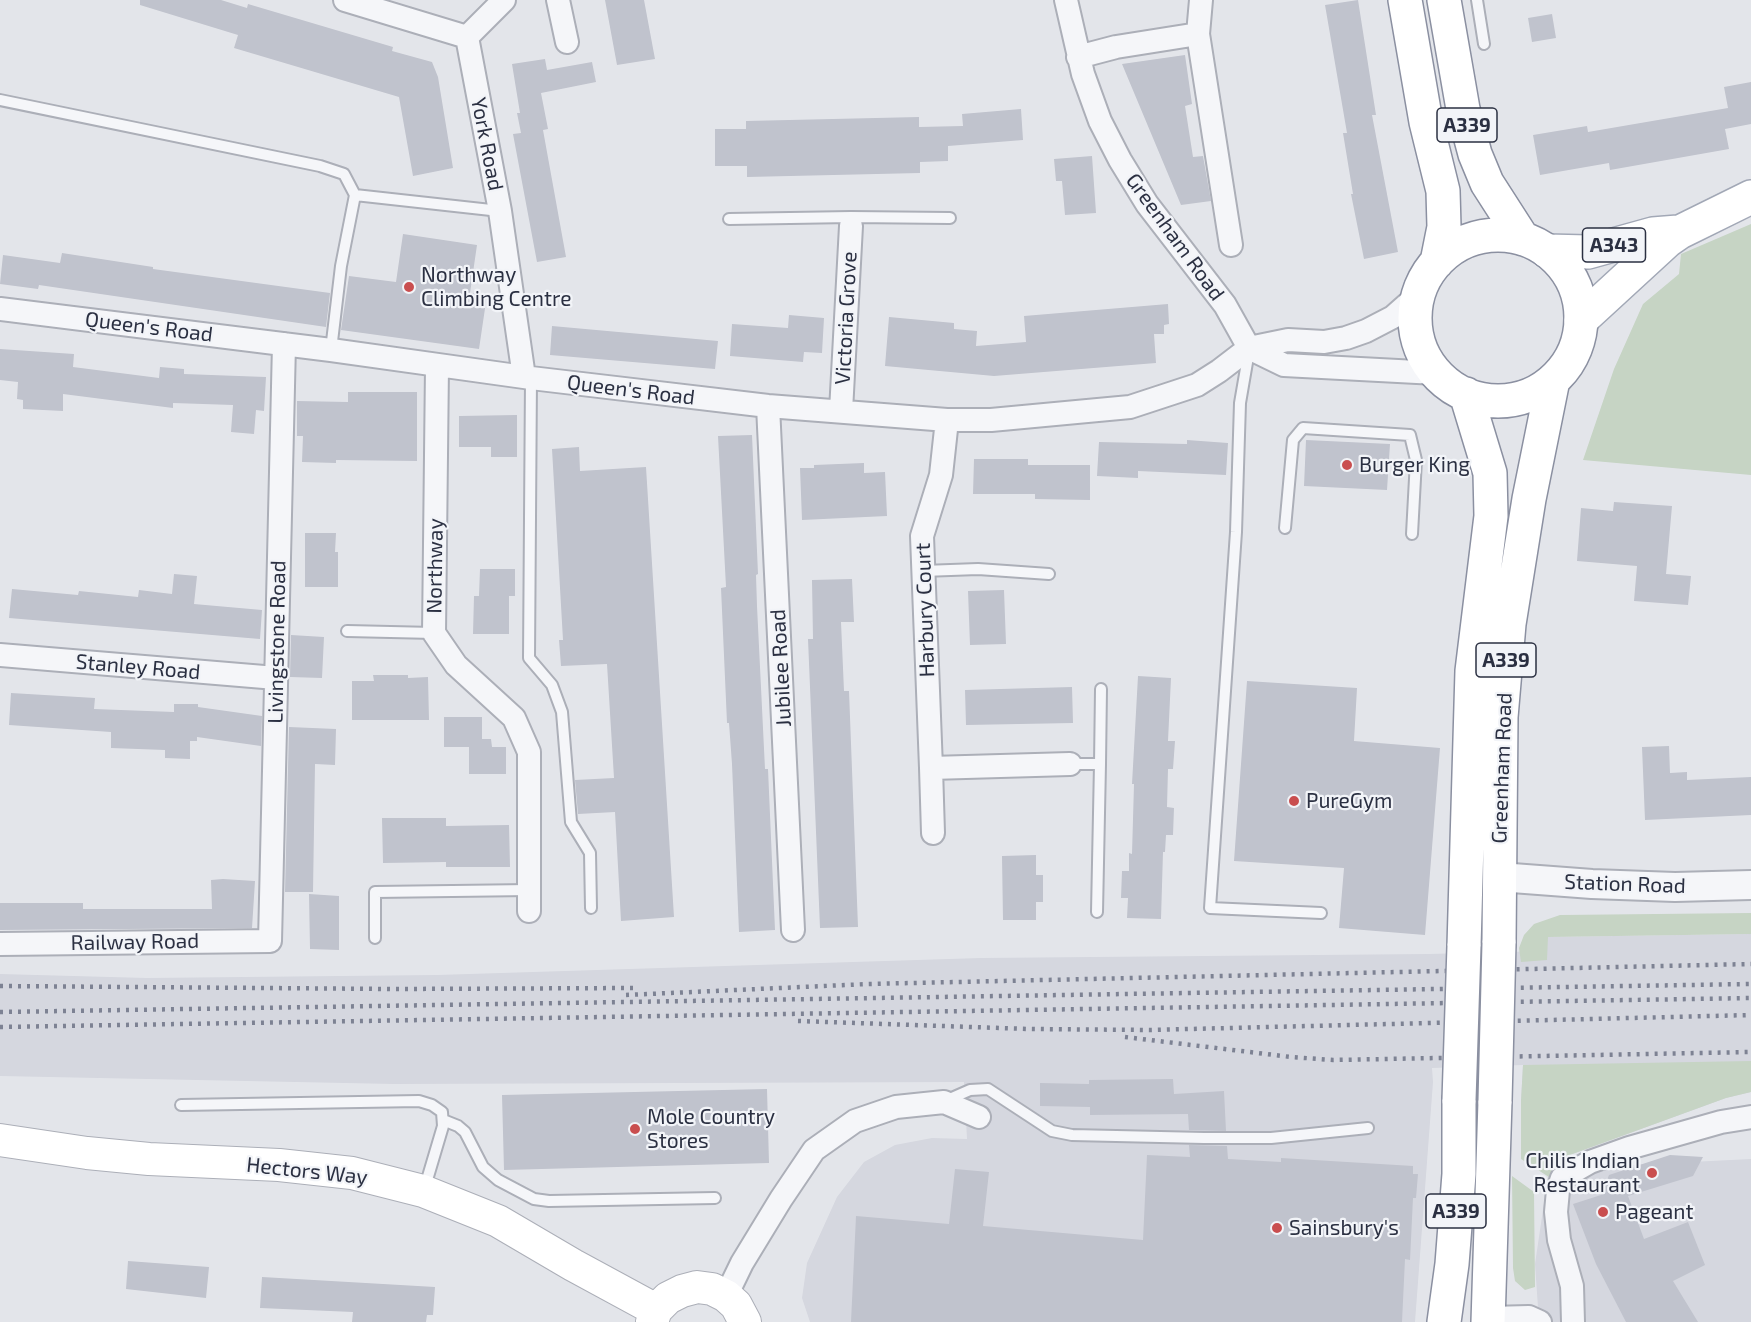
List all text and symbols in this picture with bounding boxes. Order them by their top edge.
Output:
street label: York Road [466,95,508,193]
road number: A339 [1437,108,1497,142]
street label: Greenham Road [1120,168,1230,306]
road number: A343 [1582,228,1646,262]
street label: Victoria Grove [830,251,862,385]
place label: Northway Climbing Centre [421,262,571,312]
marker: Northway Climbing Centre [402,280,416,294]
street label: Queen's Road [84,307,214,347]
street label: Queen's Road [566,370,696,410]
place label: Burger King [1359,452,1470,478]
marker: Burger King [1340,458,1354,472]
street label: Northway [422,518,448,614]
street label: Harbury Court [910,542,940,678]
street label: Livingstone Road [263,560,291,724]
street label: Jubilee Road [765,608,797,728]
road number: A339 [1476,643,1536,677]
street label: Stanley Road [75,649,201,685]
street label: Greenham Road [1487,692,1517,844]
place label: PureGym [1306,788,1392,814]
marker: PureGym [1287,794,1301,808]
street label: Station Road [1564,869,1686,899]
street label: Railway Road [70,928,200,956]
place label: Mole Country Stores [647,1104,775,1154]
marker: Mole Country Stores [628,1122,642,1136]
place label: Chilis Indian Restaurant [1525,1148,1640,1198]
street label: Hectors Way [245,1152,369,1190]
marker: Chilis Indian Restaurant [1645,1166,1659,1180]
road number: A339 [1426,1194,1486,1228]
place label: Pageant [1615,1199,1693,1225]
marker: Pageant [1596,1205,1610,1219]
place label: Sainsbury's [1289,1215,1399,1241]
marker: Sainsbury's [1270,1221,1284,1235]

